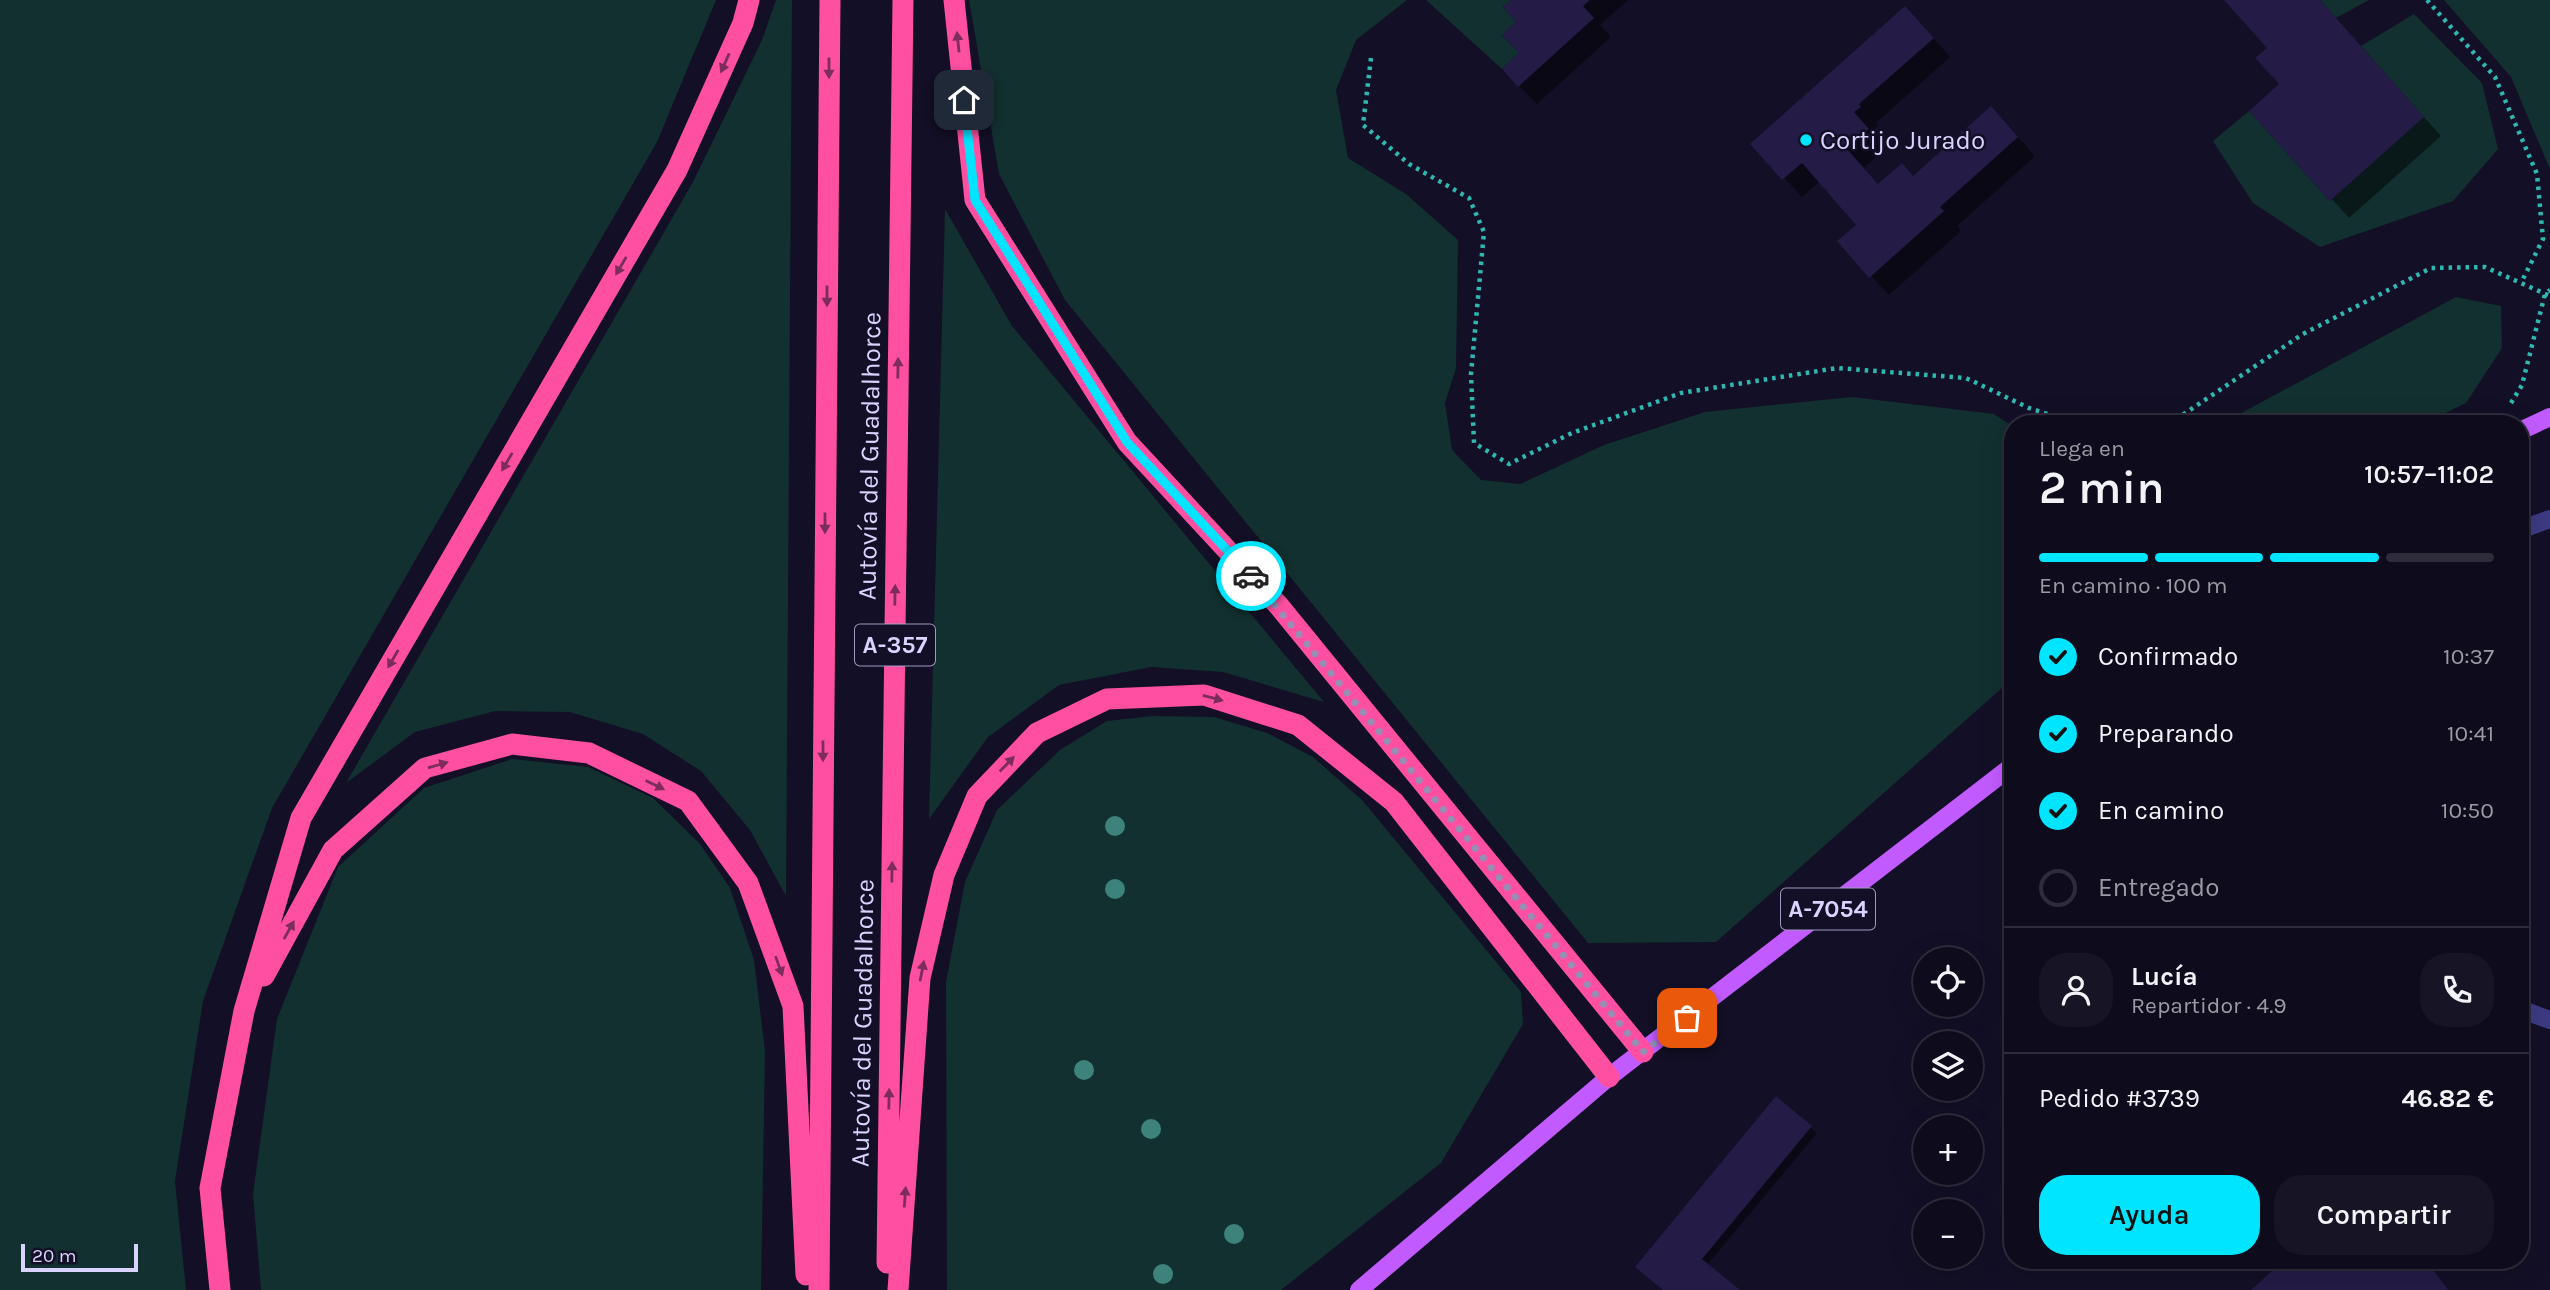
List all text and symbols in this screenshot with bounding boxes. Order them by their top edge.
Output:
one-way arrow [953,31,964,53]
one-way arrow [719,53,730,74]
one-way arrow [823,57,835,79]
pin [934,70,994,130]
icon: home [945,81,983,119]
place label: Cortijo Jurado [1820,125,1985,156]
marker: Cortijo Jurado [1798,132,1814,148]
one-way arrow [615,256,627,275]
one-way arrow [821,285,833,307]
street label: Autovía del Guadalhorce [851,312,888,600]
one-way arrow [892,357,904,379]
text: Llega en [2039,435,2125,462]
one-way arrow [501,453,513,472]
text: 10:57–11:02 [2364,459,2494,490]
text: 2 min [2039,461,2165,515]
one-way arrow [820,512,831,534]
courier [1216,541,1286,611]
icon: car [1232,557,1270,595]
text: En camino · 100 m [2039,572,2228,599]
one-way arrow [890,584,901,606]
road number: A-357 [855,624,935,666]
icon: check [2039,638,2077,676]
text: Confirmado [2098,641,2238,672]
text: 10:37 [2443,643,2494,670]
one-way arrow [387,650,399,669]
one-way arrow [1202,693,1224,704]
icon: check [2039,715,2077,753]
text: Preparando [2098,718,2234,749]
text: 10:41 [2447,720,2494,747]
one-way arrow [818,740,829,762]
one-way arrow [998,756,1015,773]
one-way arrow [428,759,449,769]
one-way arrow [645,779,665,790]
icon: check [2039,792,2077,830]
text: En camino [2098,795,2224,826]
text: 10:50 [2441,797,2494,824]
one-way arrow [886,861,898,883]
text: Entregado [2098,872,2219,903]
street label: Autovía del Guadalhorce [844,879,881,1167]
road number: A-7054 [1781,888,1875,930]
one-way arrow [283,920,295,940]
map controls [1913,947,1983,1269]
button: locate [1913,947,1983,1017]
button: person [2039,953,2113,1027]
button: phone [2420,953,2494,1027]
one-way arrow [773,956,784,977]
one-way arrow [917,960,928,982]
text: Lucía [2131,961,2198,992]
pin [1657,988,1717,1048]
text: Repartidor · 4.9 [2131,992,2287,1019]
icon: bag [1668,999,1706,1037]
button: layers [1913,1031,1983,1101]
text: Pedido #3739 [2039,1083,2200,1114]
text: 46.82 € [2402,1083,2494,1114]
one-way arrow [883,1088,895,1110]
button: + [1913,1115,1983,1185]
button: Ayuda [2039,1175,2260,1255]
button: Compartir [2274,1175,2494,1255]
one-way arrow [900,1186,911,1208]
button: − [1913,1199,1983,1269]
scale bar [21,1241,138,1273]
text: 20 m [32,1245,77,1267]

